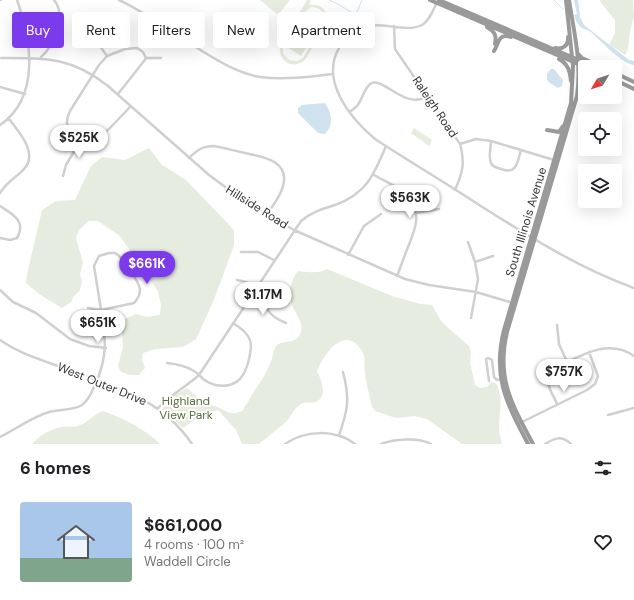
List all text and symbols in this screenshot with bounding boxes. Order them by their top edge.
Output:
chip: Buy [12,12,64,48]
chip: Rent [72,12,130,48]
chip: Filters [138,12,205,48]
chip: New [213,12,269,48]
chip: Apartment [277,12,375,48]
north arrow [578,60,622,104]
map controls [578,60,622,208]
street label: Raleigh Road [409,73,461,141]
button: locate [578,112,622,156]
pin: $525K [51,125,107,159]
text: $525K [59,129,99,146]
button: layers [578,164,622,208]
street label: South Illinois Avenue [502,165,550,279]
street label: Hillside Road [223,181,291,233]
pin: $563K [382,185,438,219]
text: $563K [390,189,430,206]
pin: $661K [119,251,175,285]
text: $661K [128,255,166,272]
pin: $1.17M [230,282,296,316]
text: $1.17M [244,286,282,303]
pin: $651K [70,310,126,344]
text: $651K [79,314,117,331]
street label: West Outer Drive [55,359,149,409]
pin: $757K [536,359,592,393]
text: $757K [545,363,583,380]
park label: Highland View Park [159,393,213,423]
text: 6 homes [20,457,91,479]
icon: filters [592,457,614,479]
text: $661,000 [144,514,222,536]
icon: home [52,518,100,566]
icon: heart [592,531,614,553]
text: 4 rooms · 100 m² [144,536,244,553]
text: Waddell Circle [144,553,231,570]

